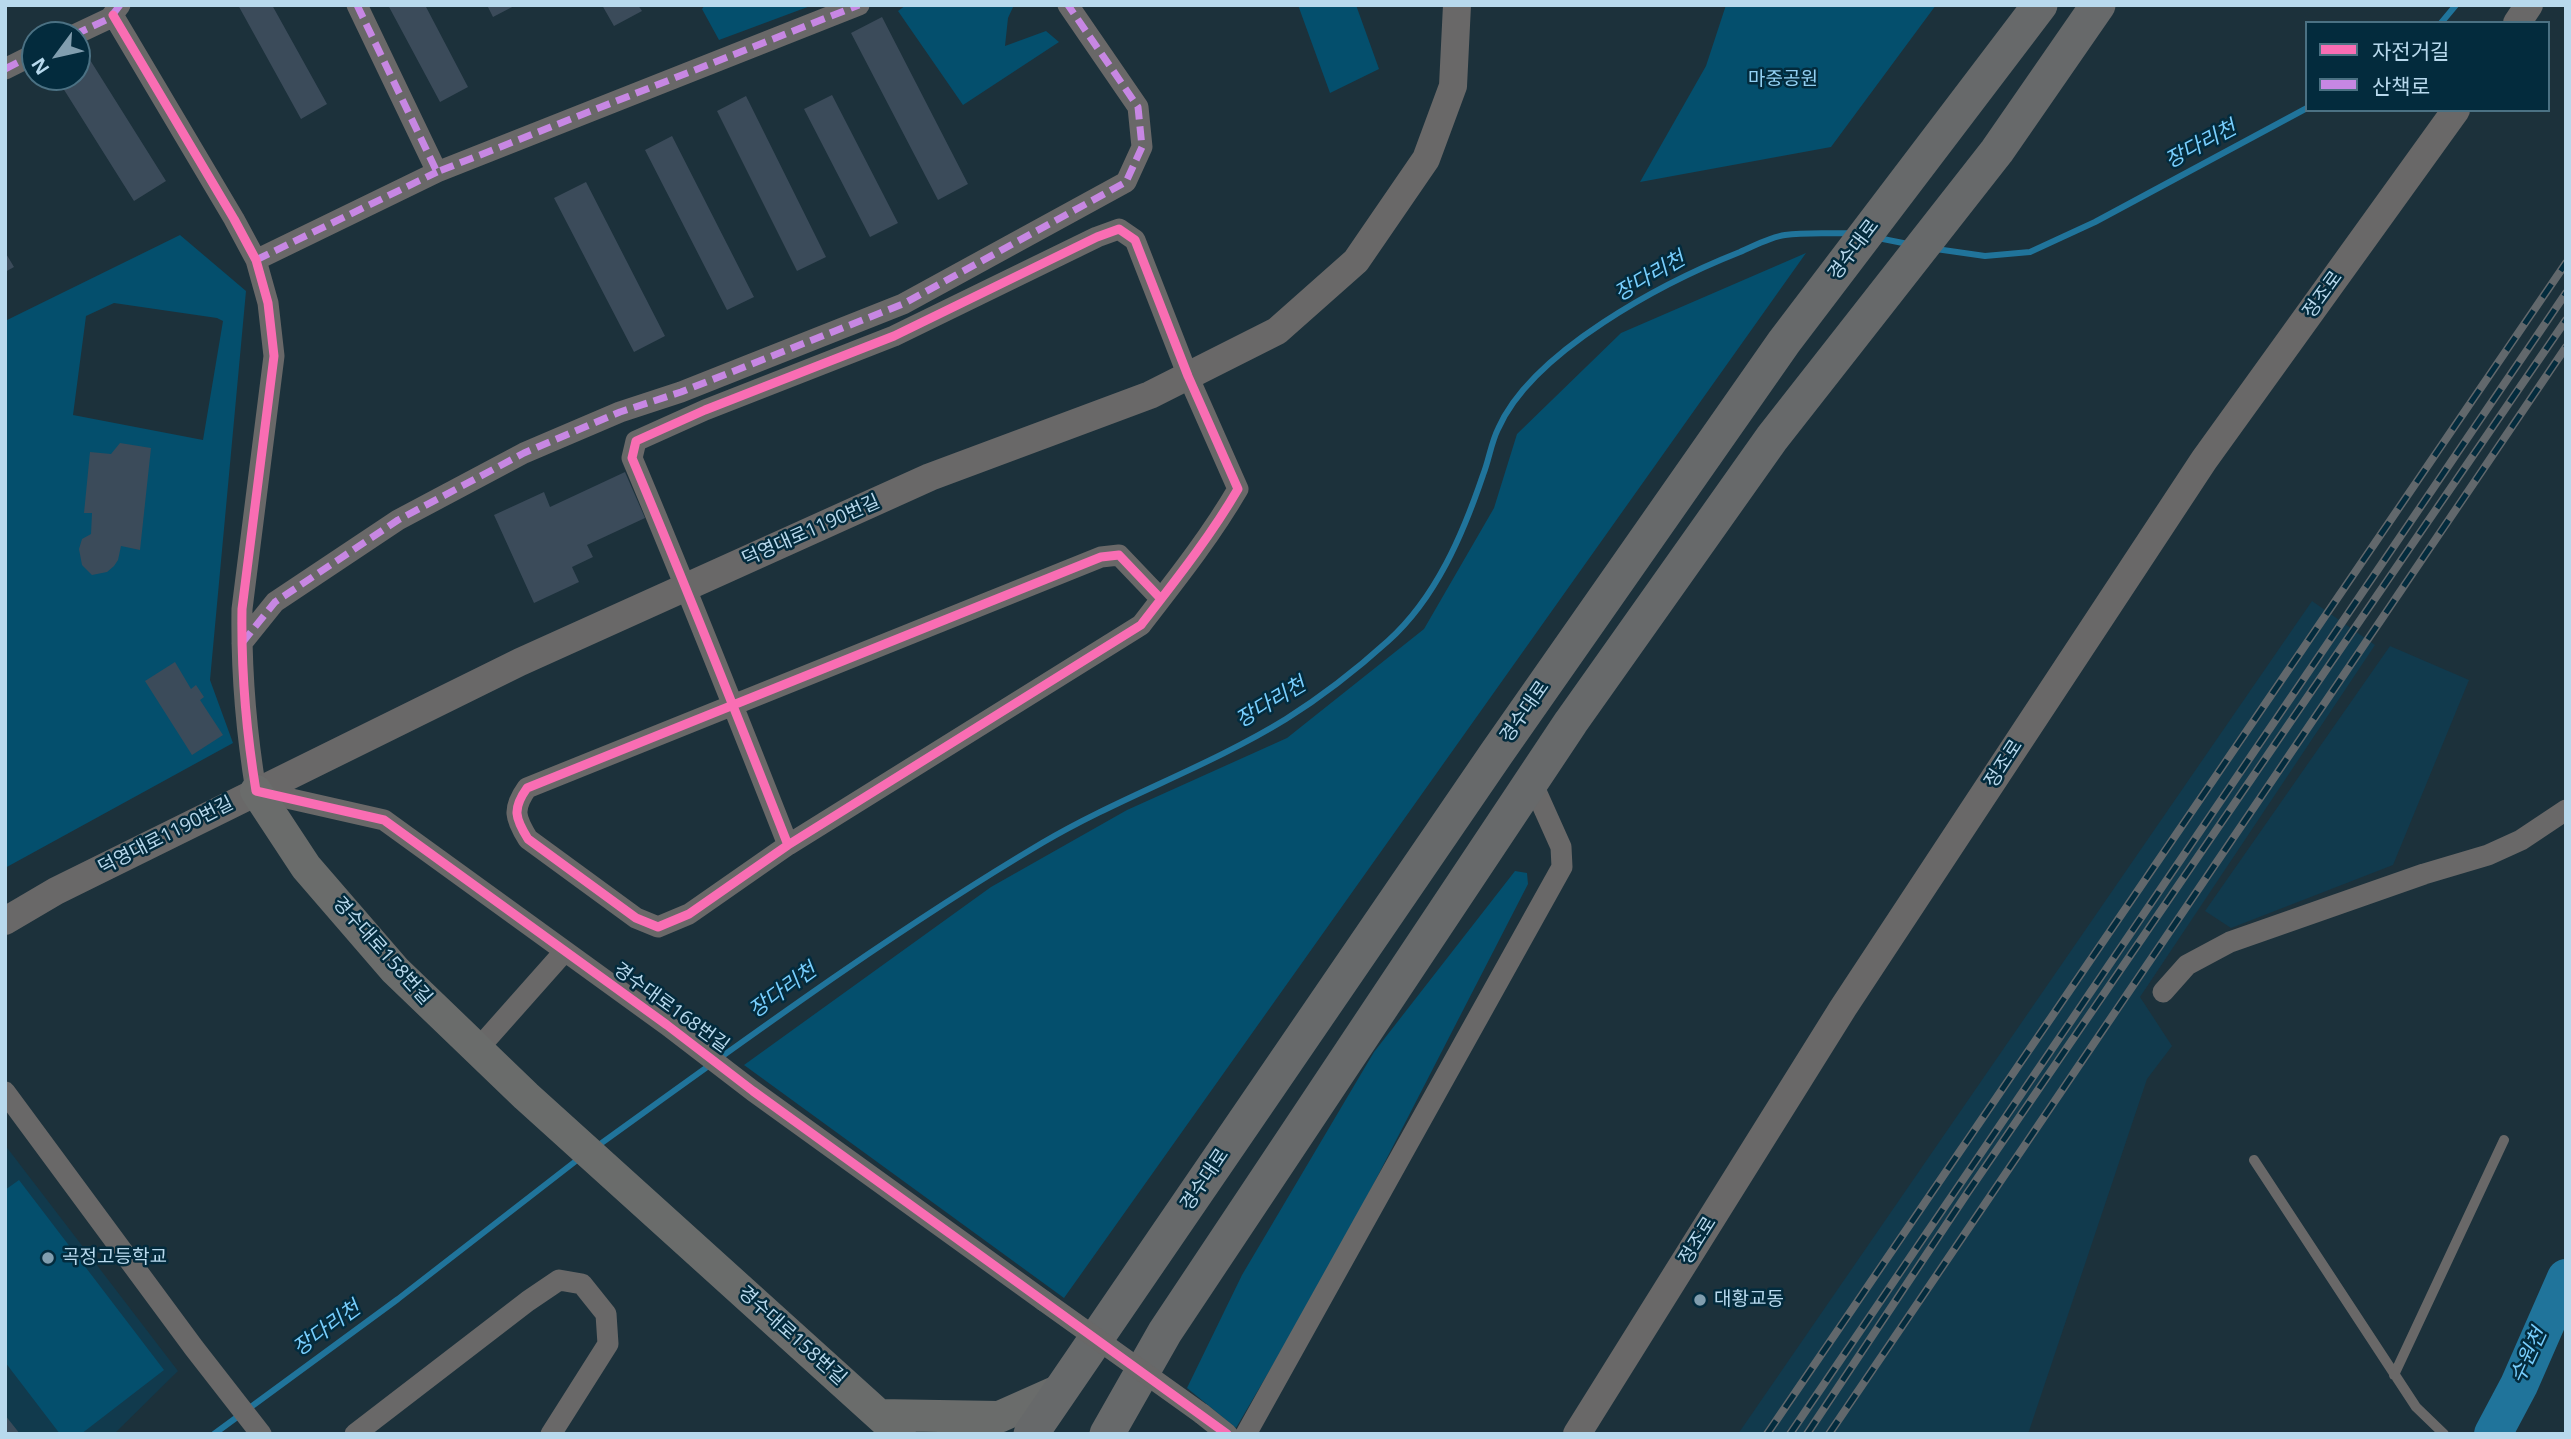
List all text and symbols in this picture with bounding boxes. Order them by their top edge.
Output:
north arrow [21,21,91,91]
legend [2305,21,2550,112]
text: 자전거길 [2372,37,2449,65]
text: N [25,53,55,80]
park label: 마중공원 [1748,69,1818,91]
text: 산책로 [2372,72,2430,100]
water label: 장다리천 [2161,116,2241,174]
street label: 경수대로 [1824,215,1884,285]
water label: 장다리천 [1610,247,1690,307]
street label: 정조로 [2298,267,2348,323]
street label: 덕영대로1190번길 [739,490,883,572]
water label: 장다리천 [1231,672,1311,734]
street label: 경수대로 [1496,677,1554,747]
street label: 정조로 [1980,736,2028,792]
street label: 덕영대로1190번길 [95,792,237,880]
street label: 경수대로158번길 [328,892,436,1010]
street label: 경수대로168번길 [609,958,733,1058]
water label: 장다리천 [744,958,822,1024]
street label: 경수대로 [1176,1145,1234,1215]
street label: 정조로 [1674,1213,1722,1269]
place label: 곡정고등학교 [62,1247,167,1269]
marker: 곡정고등학교 [40,1250,56,1266]
street label: 경수대로158번길 [733,1282,851,1390]
place label: 대황교동 [1714,1289,1784,1311]
marker: 대황교동 [1692,1292,1708,1308]
water label: 장다리천 [288,1296,366,1362]
water label: 수원천 [2505,1324,2553,1388]

